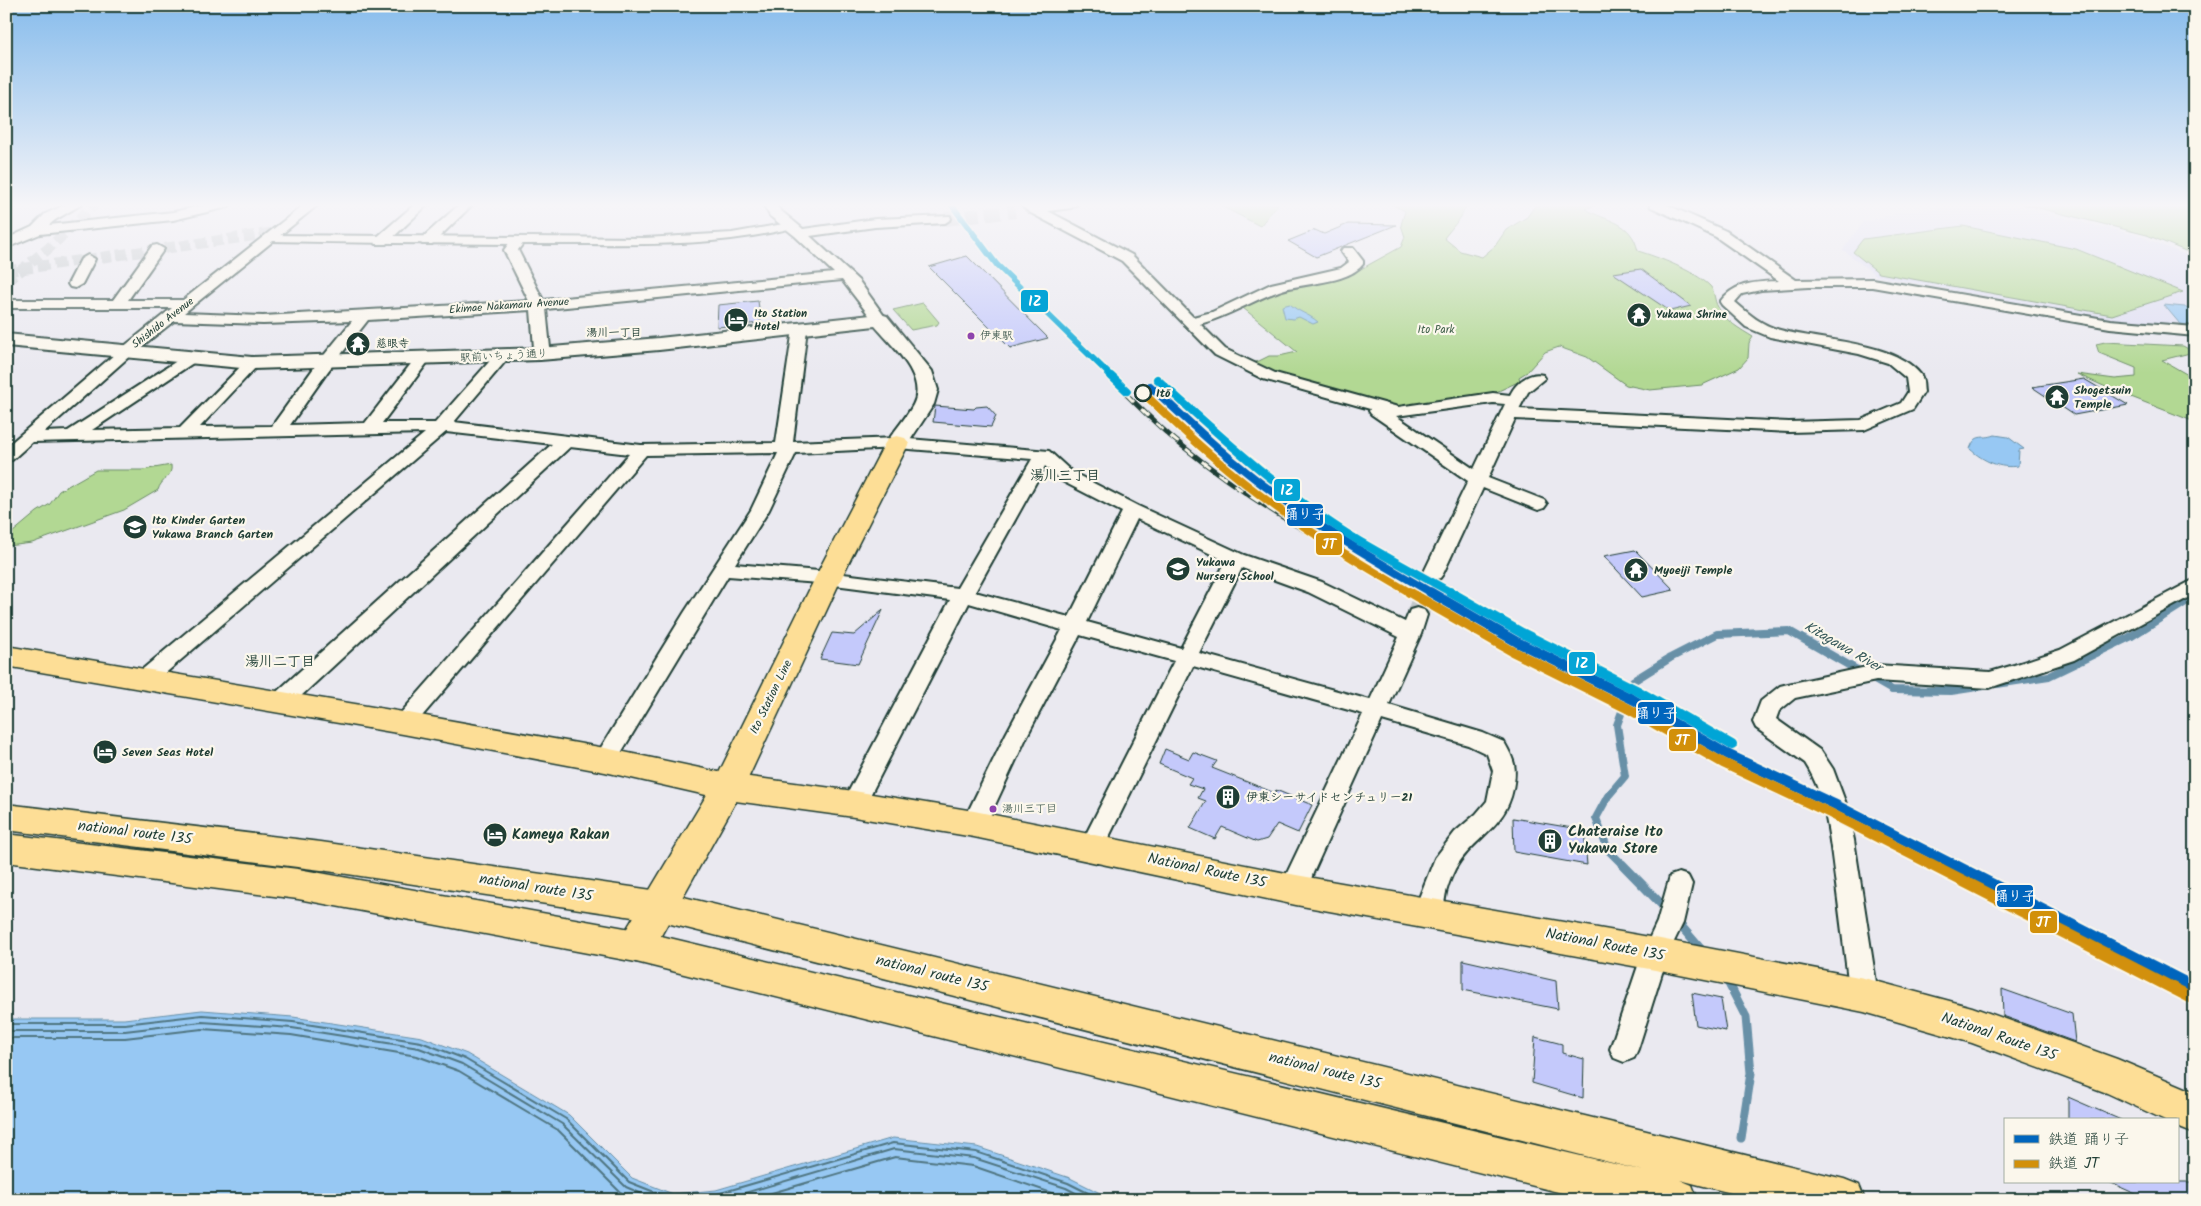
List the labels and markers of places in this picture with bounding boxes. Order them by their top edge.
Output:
temple icon: Yukawa Shrine [1626,302,1652,328]
place label: Ito Station Hotel [754,305,807,336]
place label: Yukawa Shrine [1656,306,1727,324]
hotel icon: Ito Station Hotel [723,307,749,333]
place label: 伊東駅 [980,327,1013,345]
temple icon: 慈眼寺 [345,331,371,357]
marker: 伊東駅 [966,331,976,341]
place label: 慈眼寺 [376,335,409,353]
place label: Shogetsuin Temple [2074,381,2131,414]
marker: Itō [1134,384,1152,402]
place label: Itō [1156,384,1171,403]
temple icon: Shogetsuin Temple [2044,384,2070,410]
place label: Ito Kinder Garten Yukawa Branch Garten [152,511,274,544]
school or university icon: Ito Kinder Garten Yukawa Branch Garten [122,514,148,540]
place label: Yukawa Nursery School [1196,553,1275,586]
school or university icon: Yukawa Nursery School [1165,556,1191,582]
temple icon: Myoeiji Temple [1623,557,1649,583]
place label: Myoeiji Temple [1654,561,1732,580]
hotel icon: Seven Seas Hotel [92,739,118,765]
place label: Seven Seas Hotel [122,743,214,762]
building icon: 伊東シーサイドセンチュリー21 [1215,784,1241,810]
place label: 伊東シーサイドセンチュリー21 [1246,788,1413,807]
place label: 湯川三丁目 [1002,800,1057,818]
marker: 湯川三丁目 [988,804,998,814]
place label: Chateraise Ito Yukawa Store [1568,820,1663,861]
hotel icon: Kameya Rakan [482,822,508,848]
place label: Kameya Rakan [512,823,610,847]
building icon: Chateraise Ito Yukawa Store [1537,828,1563,854]

